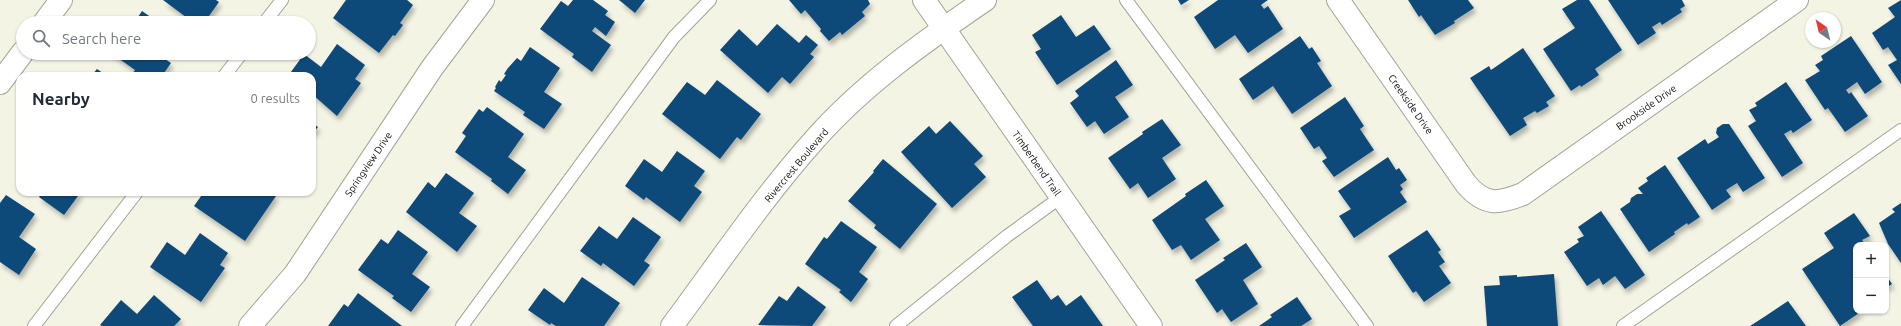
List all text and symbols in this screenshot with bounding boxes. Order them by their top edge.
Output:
north arrow [1805,12,1841,48]
search box [16,16,316,60]
icon: search [30,27,52,49]
text: Search here [62,30,141,47]
street label: Creekside Drive [1386,72,1435,136]
street label: Brookside Drive [1614,83,1679,132]
text: Nearby [32,89,90,108]
text: 0 results [250,91,300,105]
street label: Rivercrest Boulevard [762,126,831,204]
street label: Timberbend Trail [1010,129,1063,198]
street label: Springview Drive [343,130,394,199]
map controls [1853,242,1889,314]
button: + [1853,242,1889,278]
button: − [1853,278,1889,314]

